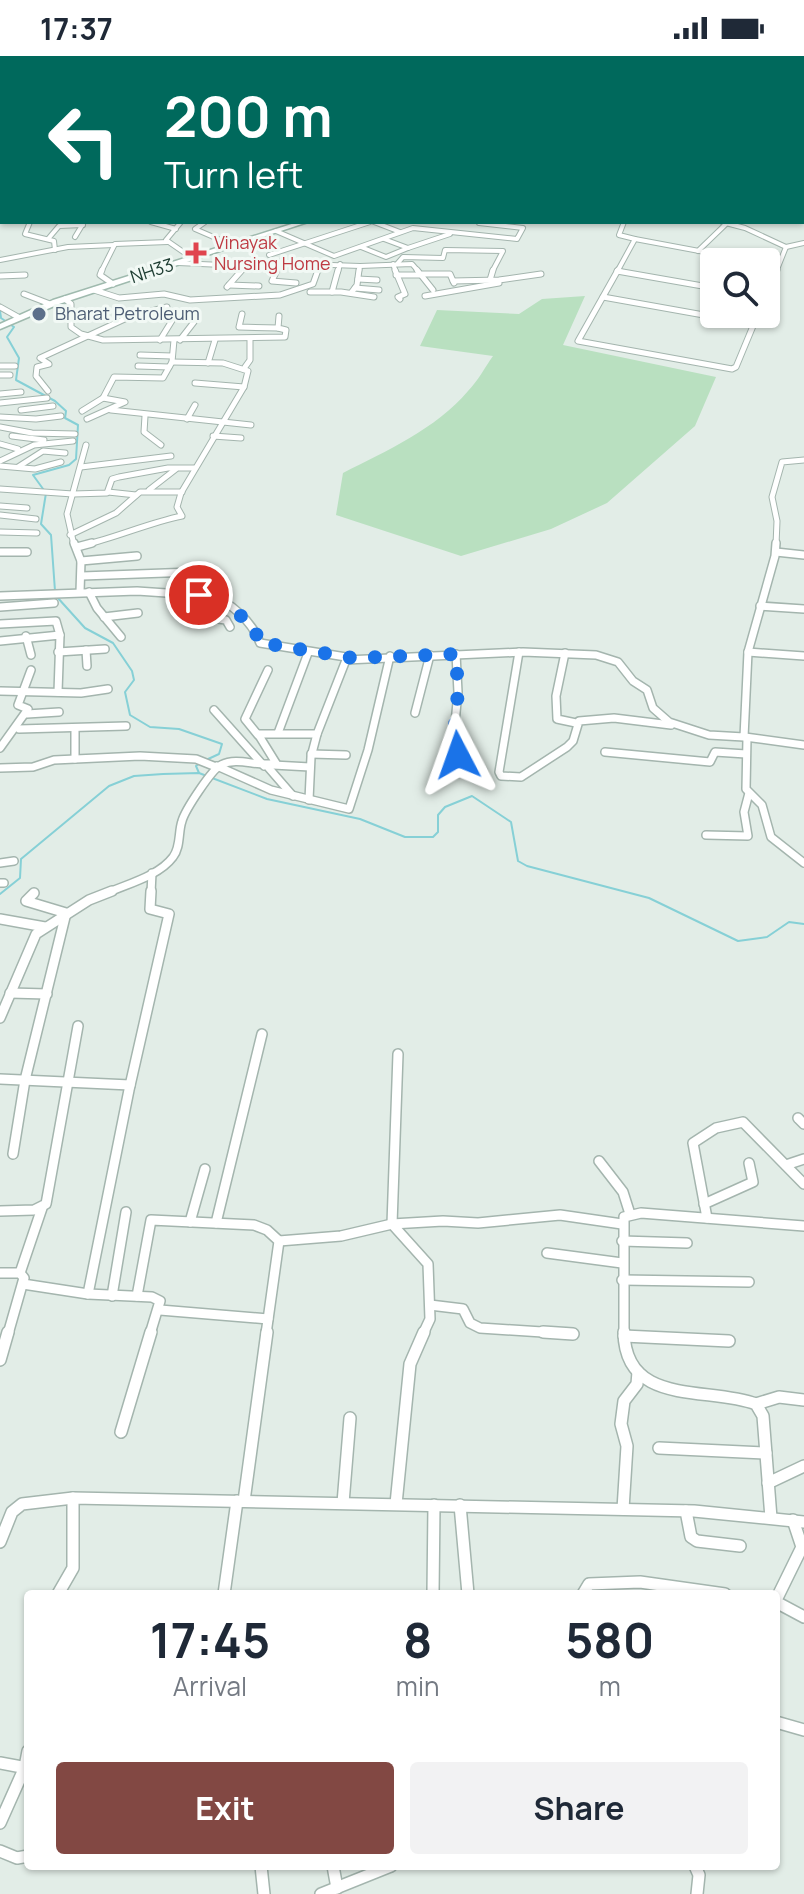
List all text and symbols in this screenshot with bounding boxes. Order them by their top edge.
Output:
text: 17:37 [40,8,113,49]
text: 200 m [164,77,333,154]
icon: left [32,88,136,192]
text: Turn left [164,150,303,199]
place label: Vinayak Nursing Home [214,230,330,275]
marker: Vinayak Nursing Home [185,242,207,264]
map controls [700,248,780,328]
button: search [700,248,780,328]
street label: NH33 [127,252,177,288]
place label: Bharat Petroleum [55,301,200,325]
marker: Bharat Petroleum [30,305,48,323]
pin [165,561,233,629]
icon: arrive [177,573,221,617]
position arrow [416,713,500,797]
text: 17:45 [150,1607,270,1672]
text: 8 [403,1607,432,1672]
text: 580 [565,1607,654,1672]
text: Arrival [173,1668,247,1704]
text: min [396,1668,439,1704]
text: m [599,1668,621,1704]
button: Exit [56,1762,394,1854]
button: Share [410,1762,748,1854]

